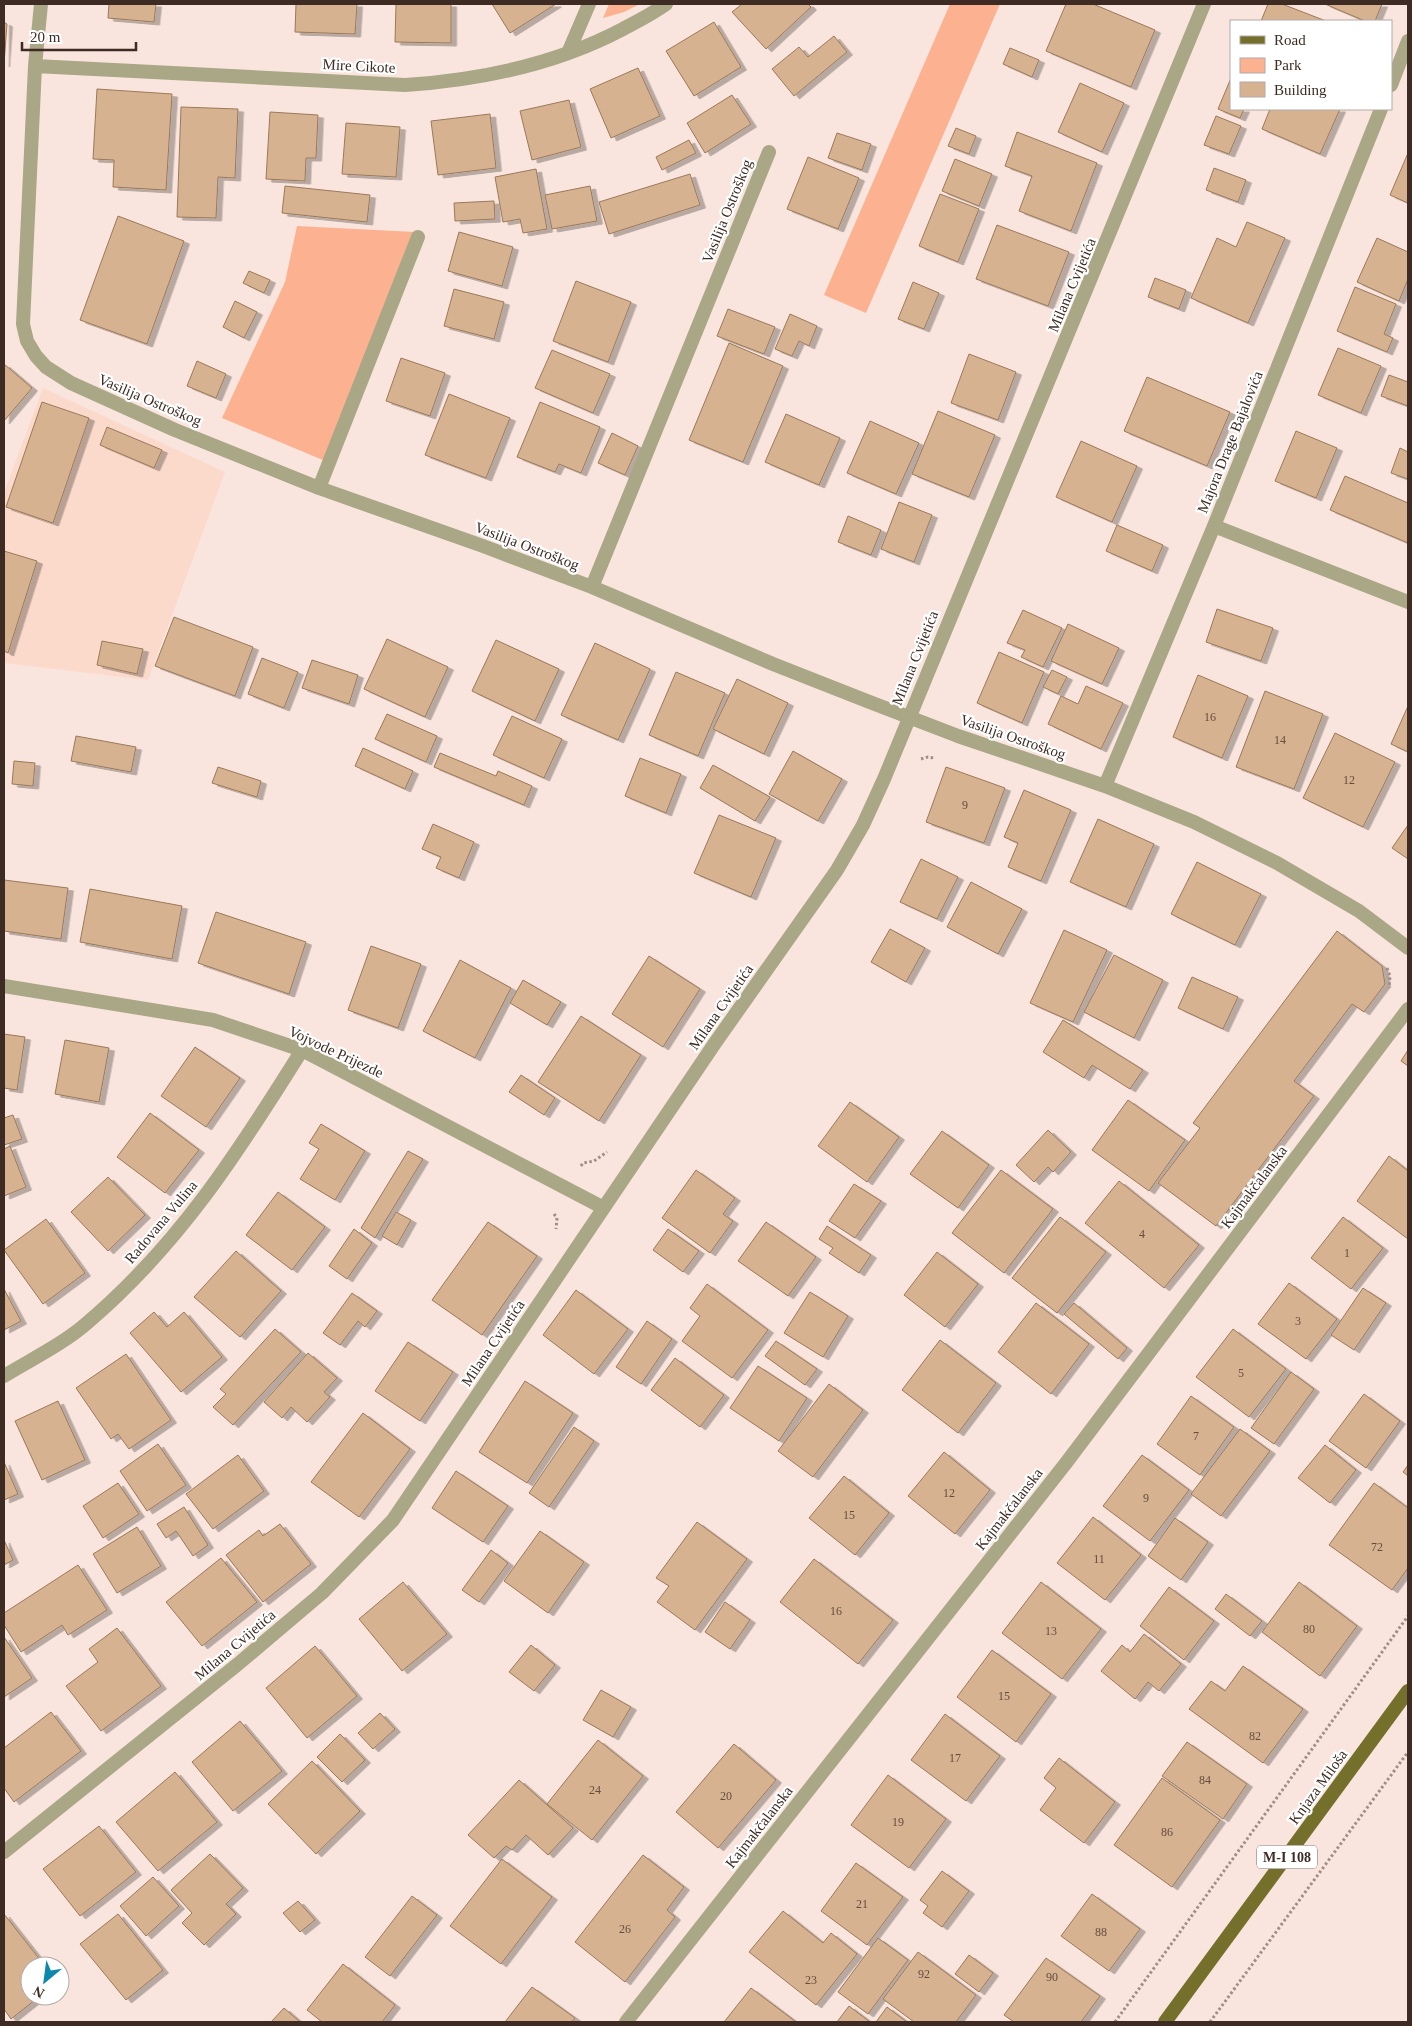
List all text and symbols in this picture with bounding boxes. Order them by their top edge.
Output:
scale bar [22,20,136,52]
legend [1230,20,1392,110]
text: 20 m [30,29,61,45]
text: Road [1274,32,1306,48]
street label: Mire Cikote [322,56,396,76]
text: Park [1274,57,1302,73]
text: Building [1274,82,1327,98]
street label: Vasilija Ostroškog [699,156,755,265]
street label: Milana Cvijetića [1045,235,1099,334]
street label: Majora Drage Bajalovića [1194,368,1266,515]
street label: Vasilija Ostroškog [96,371,204,429]
street label: Vasilija Ostroškog [473,519,582,573]
street label: Milana Cvijetića [889,608,941,708]
house number: 16 [1204,710,1216,724]
street label: Vasilija Ostroškog [958,711,1068,763]
house number: 14 [1274,733,1286,747]
house number: 12 [1343,773,1355,787]
house number: 9 [962,798,968,812]
street label: Milana Cvijetića [686,961,757,1053]
street label: Vojvode Prijezde [286,1023,386,1081]
street label: Kajmakčalanska [1218,1142,1290,1231]
street label: Radovana Vulina [122,1177,201,1267]
house number: 4 [1139,1227,1145,1241]
house number: 1 [1344,1246,1350,1260]
street label: Milana Cvijetića [458,1297,528,1389]
house number: 3 [1295,1314,1301,1328]
house number: 5 [1238,1366,1244,1380]
house number: 7 [1193,1429,1199,1443]
street label: Kajmakčalanska [972,1465,1046,1553]
house number: 12 [943,1486,955,1500]
house number: 9 [1143,1491,1149,1505]
house number: 15 [843,1508,855,1522]
house number: 72 [1371,1540,1383,1554]
house number: 11 [1093,1552,1105,1566]
house number: 16 [830,1604,842,1618]
street label: Milana Cvijetića [191,1606,279,1683]
house number: 80 [1303,1622,1315,1636]
house number: 13 [1045,1624,1057,1638]
house number: 15 [998,1689,1010,1703]
house number: 82 [1249,1729,1261,1743]
street label: Knjaza Miloša [1286,1746,1351,1827]
house number: 17 [949,1751,961,1765]
house number: 84 [1199,1773,1211,1787]
house number: 24 [589,1783,601,1797]
street label: Kajmakčalanska [722,1783,796,1871]
house number: 20 [720,1789,732,1803]
house number: 19 [892,1815,904,1829]
house number: 86 [1161,1825,1173,1839]
road number: M-I 108 [1257,1845,1317,1868]
house number: 21 [856,1897,868,1911]
house number: 26 [619,1922,631,1936]
house number: 88 [1095,1925,1107,1939]
north arrow [20,1956,70,2006]
house number: 92 [918,1967,930,1981]
house number: 90 [1046,1970,1058,1984]
house number: 23 [805,1973,817,1987]
text: N [31,1983,47,2001]

